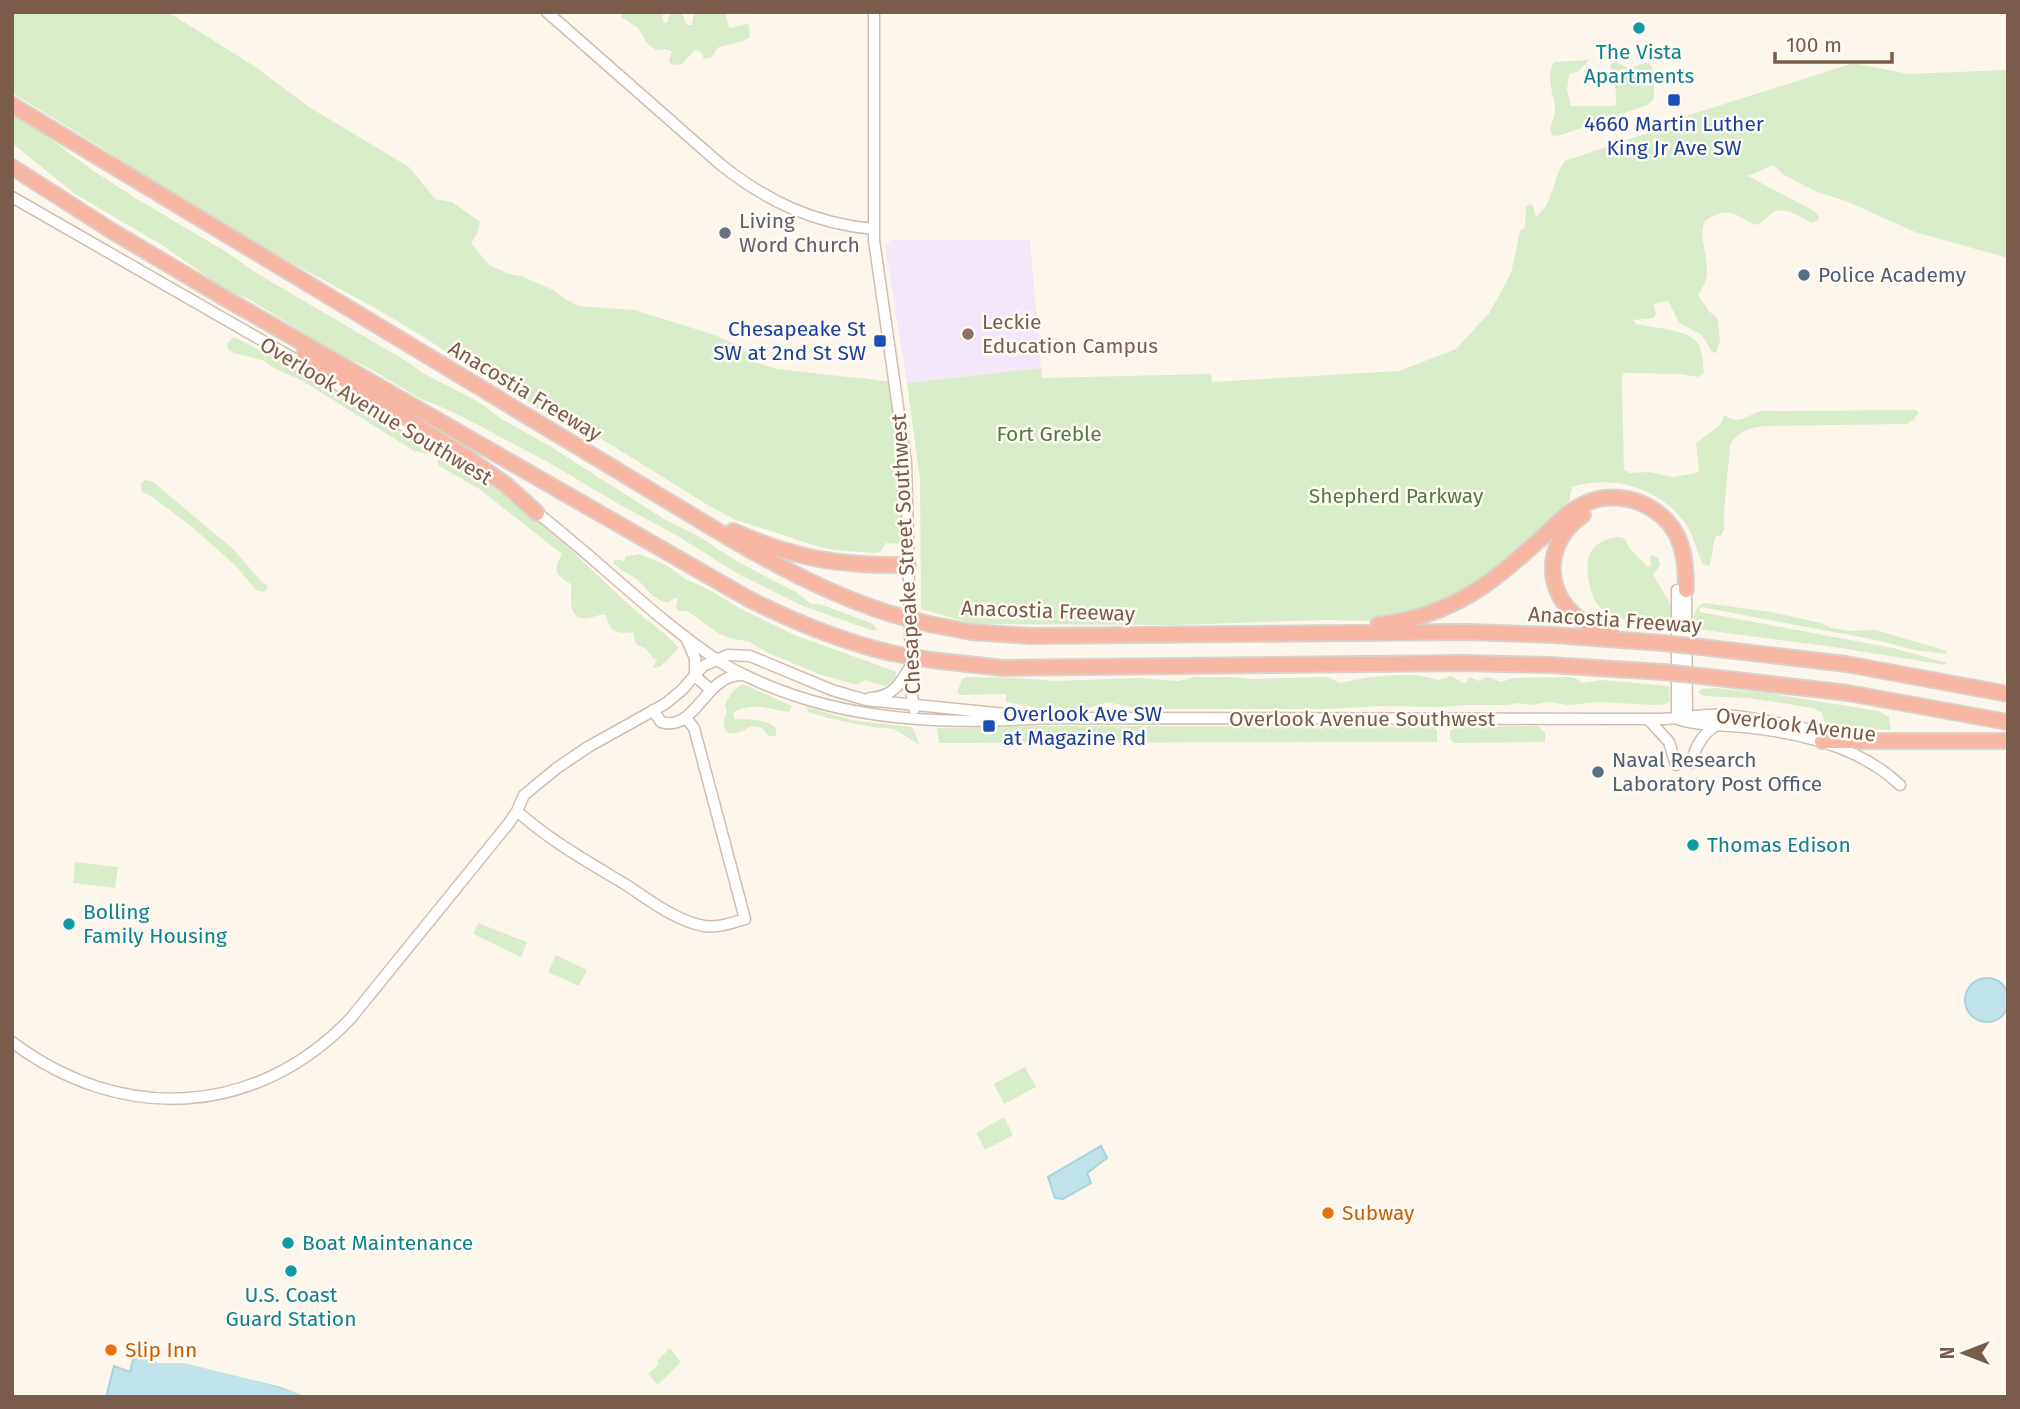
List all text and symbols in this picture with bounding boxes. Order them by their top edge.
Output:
marker: The Vista Apartments [1631,20,1647,36]
scale bar [1775,21,1892,65]
text: 100 m [1786,32,1842,58]
place label: The Vista Apartments [1584,39,1694,89]
marker: 4660 Martin Luther King Jr Ave SW [1666,92,1682,108]
place label: 4660 Martin Luther King Jr Ave SW [1584,111,1764,161]
place label: Living Word Church [739,208,860,258]
marker: Living Word Church [717,225,733,241]
place label: Police Academy [1818,262,1967,288]
marker: Police Academy [1796,267,1812,283]
place label: Leckie Education Campus [982,309,1158,359]
place label: Chesapeake St SW at 2nd St SW [713,316,866,366]
marker: Leckie Education Campus [960,326,976,342]
street label: Overlook Avenue Southwest [255,331,497,491]
marker: Chesapeake St SW at 2nd St SW [872,333,888,349]
street label: Anacostia Freeway [444,335,607,447]
street label: Chesapeake Street Southwest [886,412,926,695]
park label: Fort Greble [996,421,1102,447]
park label: Shepherd Parkway [1309,483,1484,509]
street label: Anacostia Freeway [961,595,1136,627]
street label: Anacostia Freeway [1527,601,1703,639]
place label: Overlook Ave SW at Magazine Rd [1003,701,1162,751]
street label: Overlook Avenue [1715,702,1877,748]
street label: Overlook Avenue Southwest [1229,706,1496,732]
marker: Overlook Ave SW at Magazine Rd [981,718,997,734]
place label: Naval Research Laboratory Post Office [1612,747,1822,797]
marker: Naval Research Laboratory Post Office [1590,764,1606,780]
place label: Thomas Edison [1707,832,1851,858]
marker: Thomas Edison [1685,837,1701,853]
place label: Bolling Family Housing [83,899,227,949]
marker: Bolling Family Housing [61,916,77,932]
place label: Subway [1342,1200,1415,1226]
marker: Subway [1320,1205,1336,1221]
place label: Boat Maintenance [302,1230,473,1256]
marker: Boat Maintenance [280,1235,296,1251]
marker: U.S. Coast Guard Station [283,1263,299,1279]
place label: U.S. Coast Guard Station [226,1282,356,1332]
north arrow [1929,1318,1999,1388]
place label: Slip Inn [125,1337,197,1363]
marker: Slip Inn [103,1342,119,1358]
text: N [1936,1347,1959,1359]

